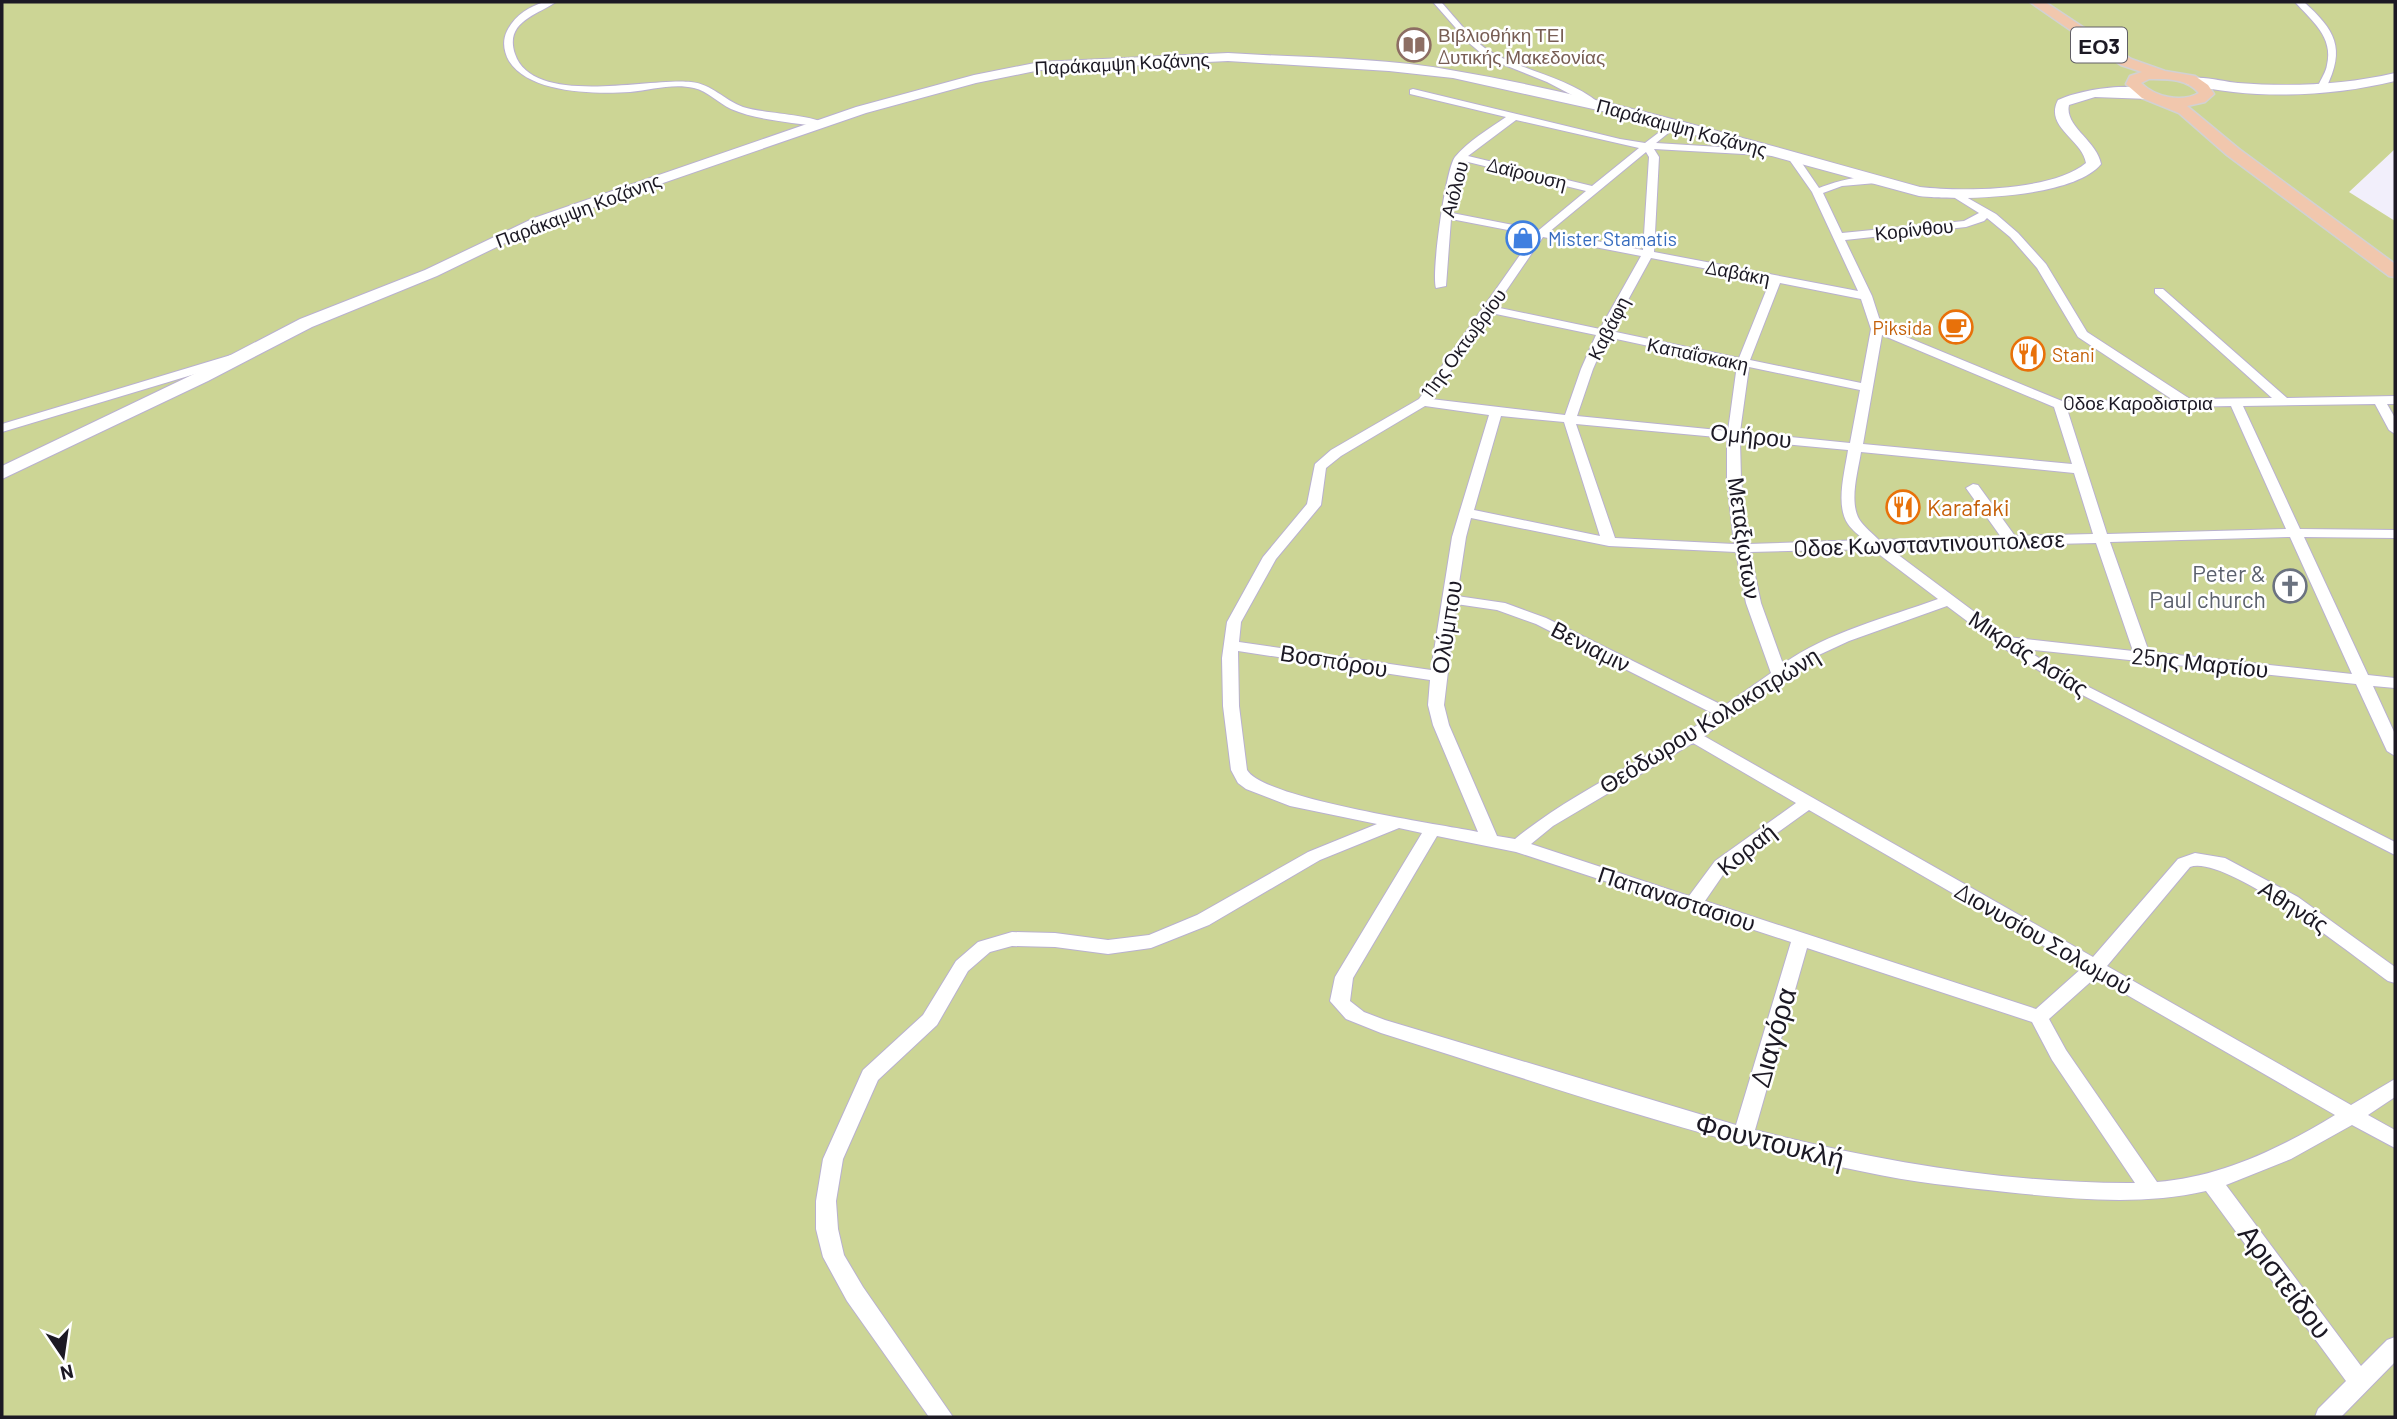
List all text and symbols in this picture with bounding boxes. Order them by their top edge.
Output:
place label: Βιβλιοθήκη ΤΕΙ Δυτικής Μακεδονίας [1438,23,1605,68]
library icon: Βιβλιοθήκη ΤΕΙ Δυτικής Μακεδονίας [1395,26,1433,64]
road number: ΕΟ3 [2071,28,2127,62]
street label: Παράκαμψη Κοζάνης [1034,47,1210,79]
street label: Παράκαμψη Κοζάνης [1594,93,1770,161]
street label: Δαϊρουση [1485,152,1569,194]
street label: Αιόλου [1435,158,1473,220]
street label: Παράκαμψη Κοζάνης [492,168,664,252]
street label: Κορίνθου [1873,213,1955,245]
shop icon: Mister Stamatis [1504,219,1542,257]
place label: Mister Stamatis [1548,227,1677,250]
street label: Δαβάκη [1704,255,1772,289]
street label: 11ης Οκτωβρίου [1415,284,1511,402]
street label: Καβάφη [1582,292,1634,364]
cafe icon: Piksida [1937,308,1975,346]
place label: Piksida [1872,316,1932,339]
street label: Καπαΐσκακη [1645,332,1751,376]
restaurant icon: Stani [2009,335,2047,373]
place label: Stani [2052,343,2095,366]
street label: Oδοε Καροδιστρια [2063,391,2213,414]
street label: Ομήρου [1709,417,1793,453]
street label: Μεταξιωτων [1723,475,1767,601]
restaurant icon: Karafaki [1884,488,1922,526]
place label: Karafaki [1927,493,2010,521]
street label: Oδοε Κωνσταντινουπολεσε [1793,524,2065,562]
place label: Peter & Paul church [2149,559,2266,613]
church icon: Peter & Paul church [2271,567,2309,605]
street label: Ολύμπου [1425,578,1467,676]
street label: Μικράς Ασίας [1964,604,2094,702]
street label: Βενιαμιν [1547,614,1635,678]
street label: Βοσπόρου [1278,638,1390,682]
street label: Θεόδωρου Κολοκοτρώνη [1594,641,1824,799]
street label: 25ης Μαρτίου [2130,641,2270,683]
street label: Κοραή [1711,817,1781,881]
street label: Παπαναστασιου [1595,859,1759,937]
street label: Αθηνάς [2254,874,2334,938]
street label: Διονυσίου Σολωμού [1951,876,2137,1000]
street label: Διαγόρα [1742,983,1802,1091]
street label: Φουντουκλή [1692,1105,1848,1175]
street label: Αριστείδου [2232,1217,2340,1345]
north arrow [28,1321,98,1391]
text: N [58,1360,76,1386]

